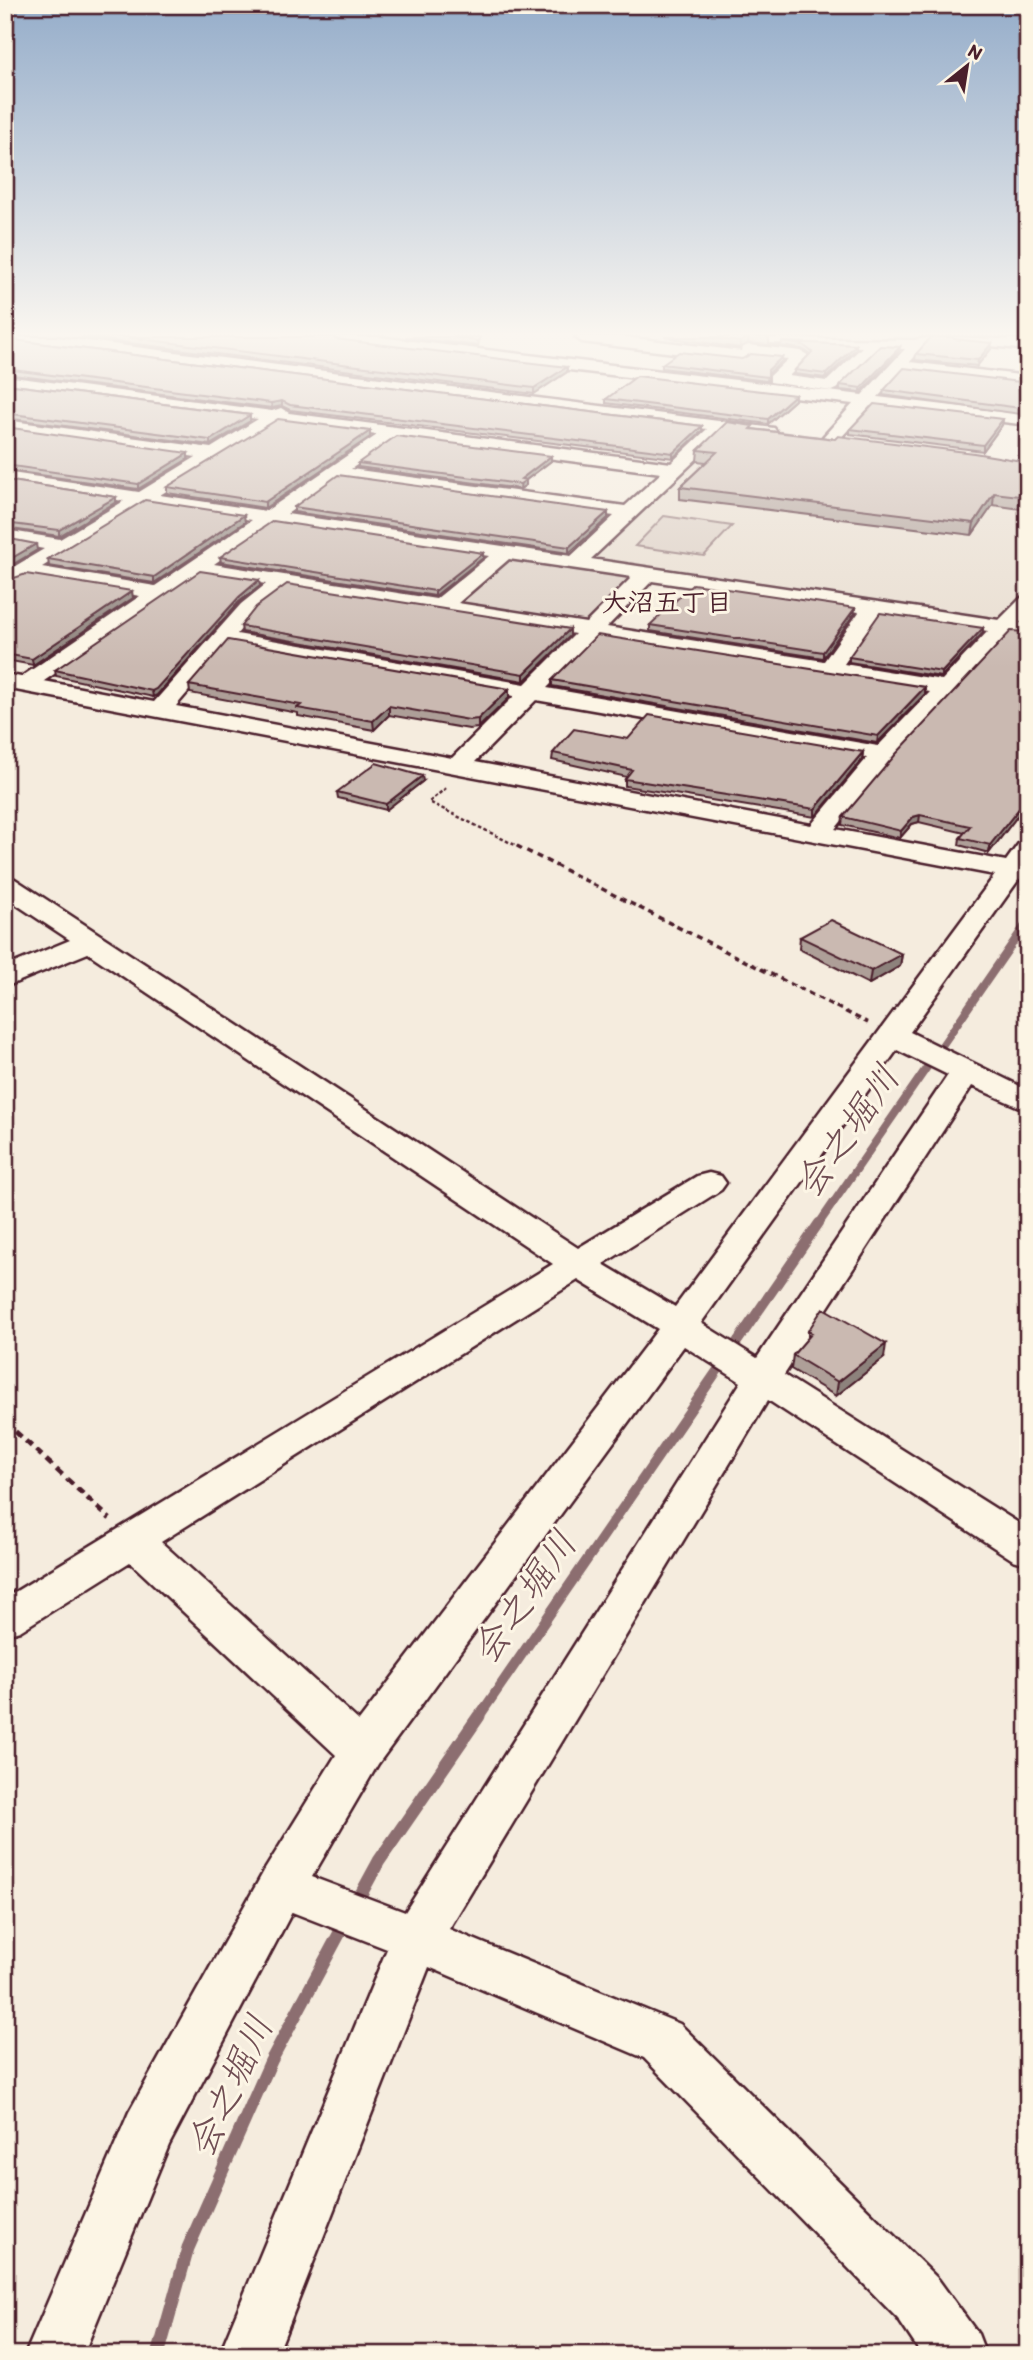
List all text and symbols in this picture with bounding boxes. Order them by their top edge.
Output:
north arrow [932,32,1002,102]
text: N [964,39,987,65]
district label: 大沼五丁目 [602,586,732,618]
water label: 会之堀川 [785,1056,909,1206]
water label: 会之堀川 [462,1522,586,1672]
water label: 会之堀川 [177,2007,283,2165]

